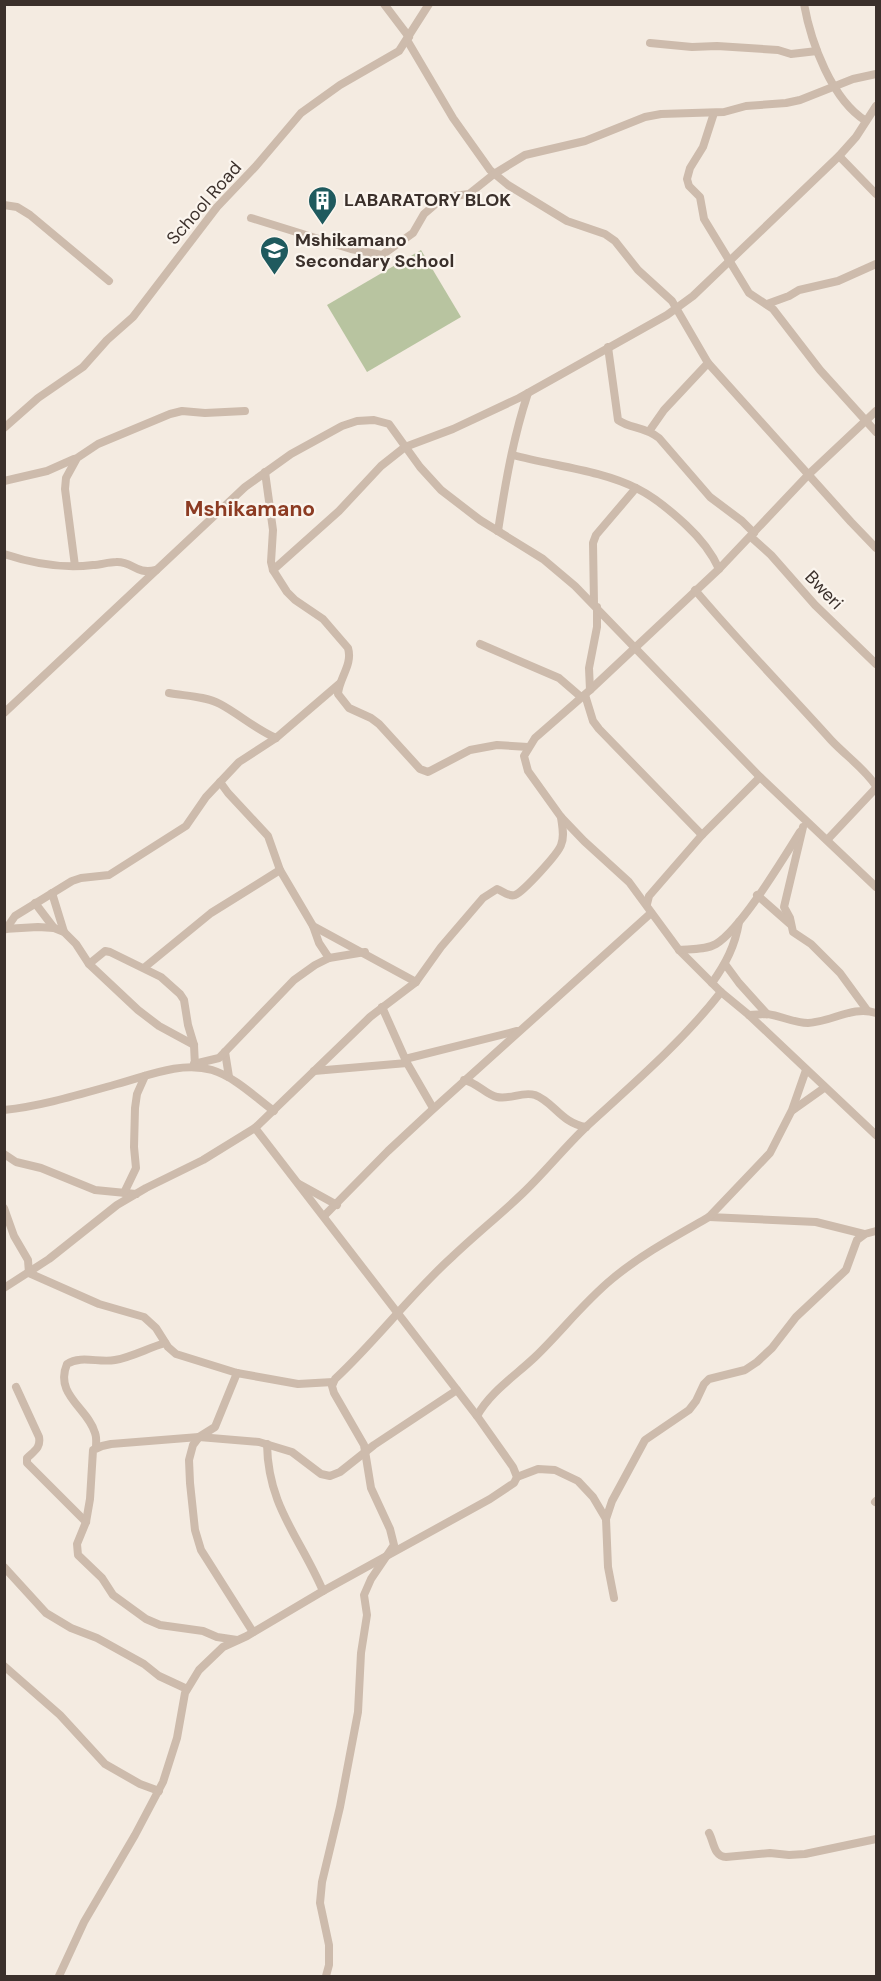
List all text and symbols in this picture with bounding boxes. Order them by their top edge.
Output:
street label: School Road [161,156,247,250]
building icon: LABARATORY BLOK [307,184,339,226]
place label: LABARATORY BLOK [344,188,511,212]
place label: Mshikamano Secondary School [295,228,454,273]
school or university icon: Mshikamano Secondary School [258,234,290,276]
district label: Mshikamano [185,495,315,523]
street label: Bweri [800,565,848,615]

